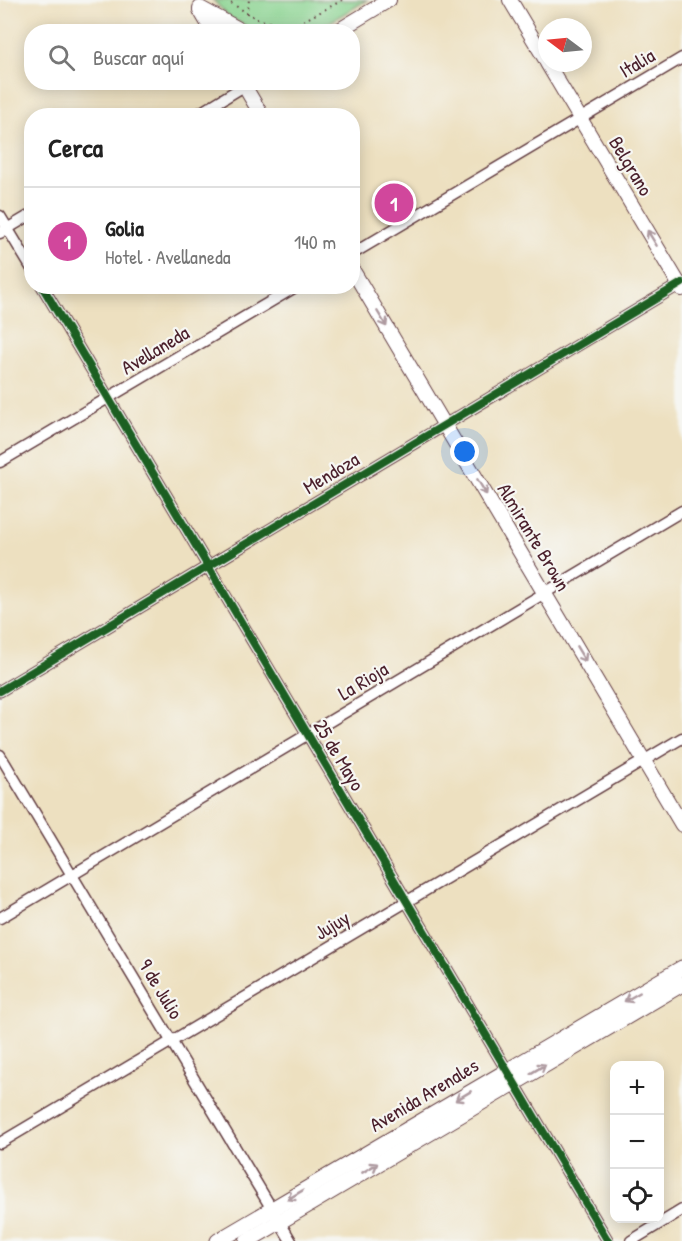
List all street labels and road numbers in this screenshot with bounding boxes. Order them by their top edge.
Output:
street label: Italia [614,41,660,84]
street label: Belgrano [603,131,660,201]
street label: Avellaneda [116,319,194,380]
street label: Mendoza [298,445,364,500]
street label: Almirante Brown [492,478,577,596]
street label: La Rioja [333,655,393,706]
street label: 25 de Mayo [308,714,371,796]
street label: Jujuy [309,904,354,946]
street label: 9 de Julio [133,954,190,1024]
street label: Avenida Arenales [364,1051,484,1138]

